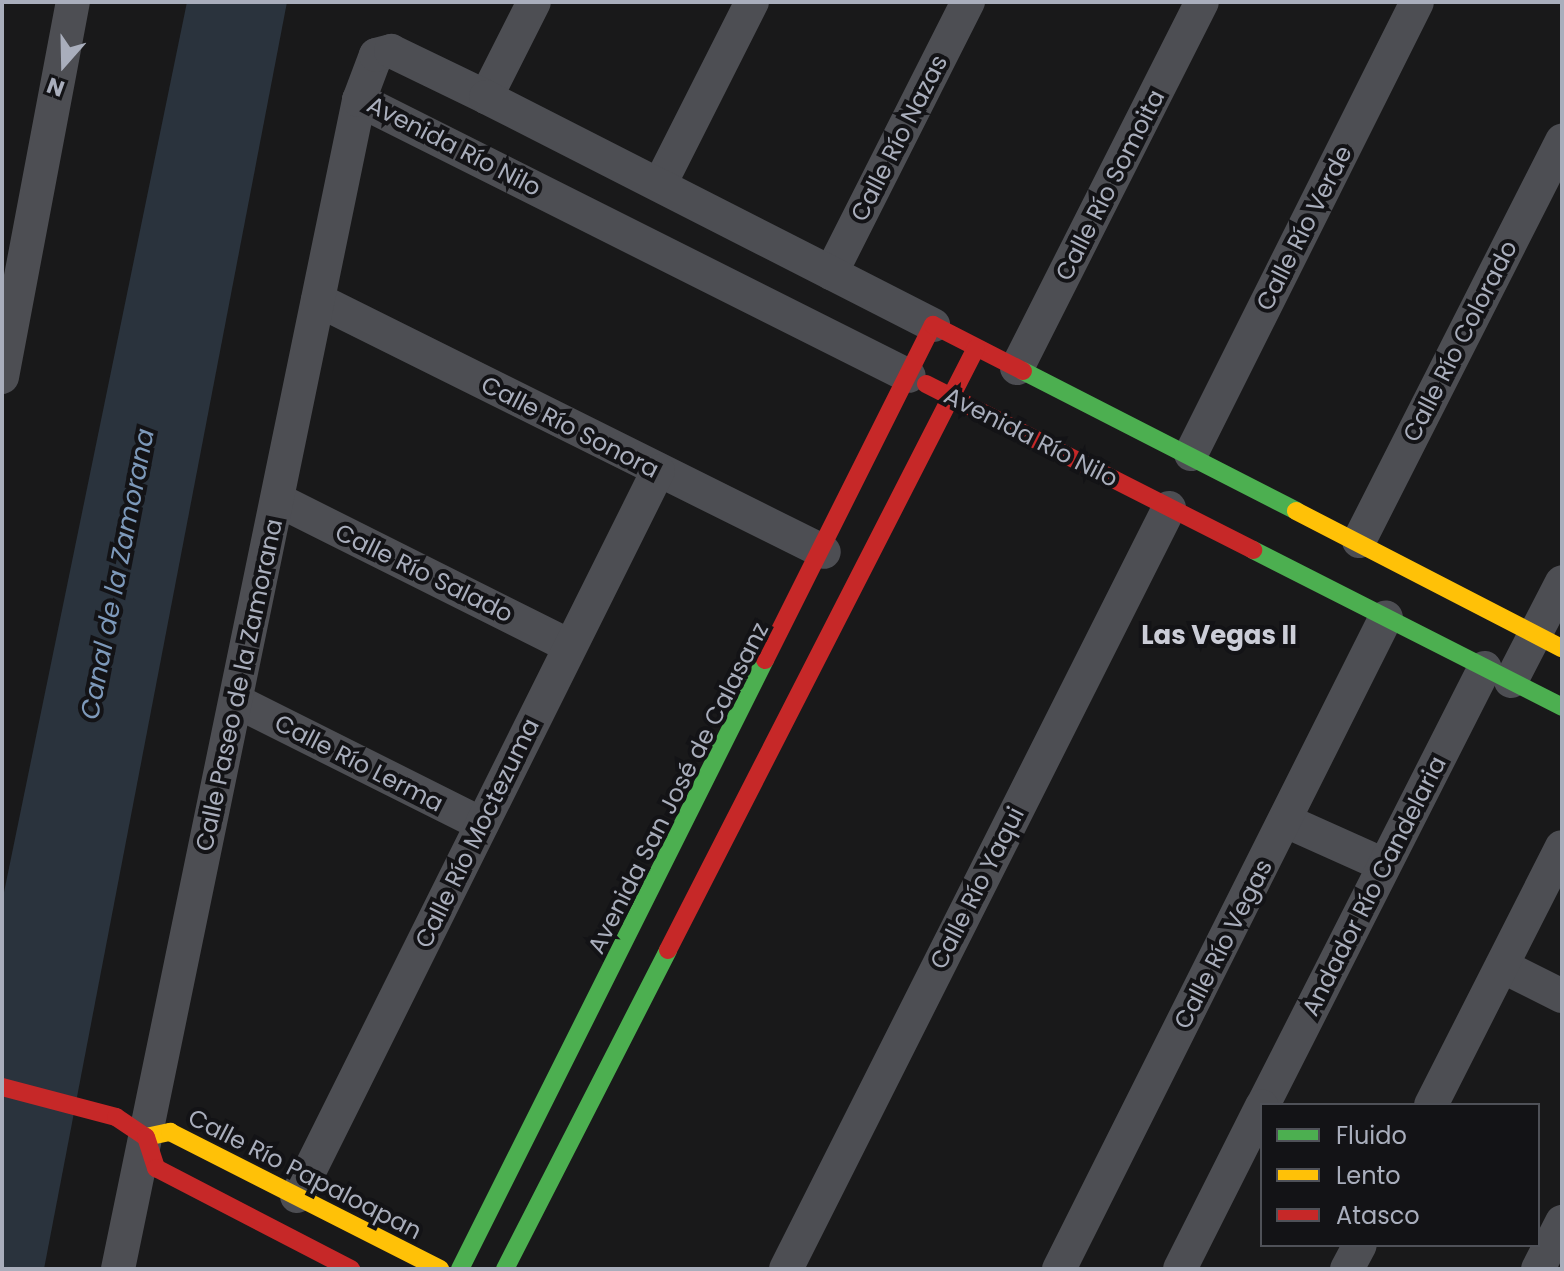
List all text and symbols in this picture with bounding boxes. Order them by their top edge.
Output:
north arrow [24,24,104,104]
street label: Calle Río Nazas [845,50,953,226]
text: N [43,70,69,104]
street label: Calle Río Somoita [1049,85,1171,285]
street label: Avenida Río Nilo [362,90,546,202]
street label: Calle Río Verde [1250,141,1358,315]
street label: Calle Río Colorado [1397,236,1523,446]
street label: Calle Río Sonora [476,370,664,484]
street label: Avenida Río Nilo [939,381,1123,493]
water label: Canal de la Zamorana [74,426,162,722]
street label: Calle Paseo de la Zamorana [190,516,288,854]
street label: Calle Río Salado [330,518,518,628]
street label: Avenida San José de Calasanz [582,617,774,959]
district label: Las Vegas II [1141,620,1297,652]
street label: Calle Río Lerma [270,708,448,818]
street label: Calle Río Moctezuma [409,714,545,952]
street label: Andador Río Candelaria [1296,751,1452,1021]
street label: Calle Río Yaqui [924,802,1030,974]
street label: Calle Río Vegas [1168,855,1278,1033]
street label: Calle Río Papaloapan [184,1103,426,1245]
legend [1260,1103,1540,1247]
text: Fluido [1336,1119,1407,1152]
text: Lento [1336,1159,1401,1192]
text: Atasco [1336,1199,1420,1232]

